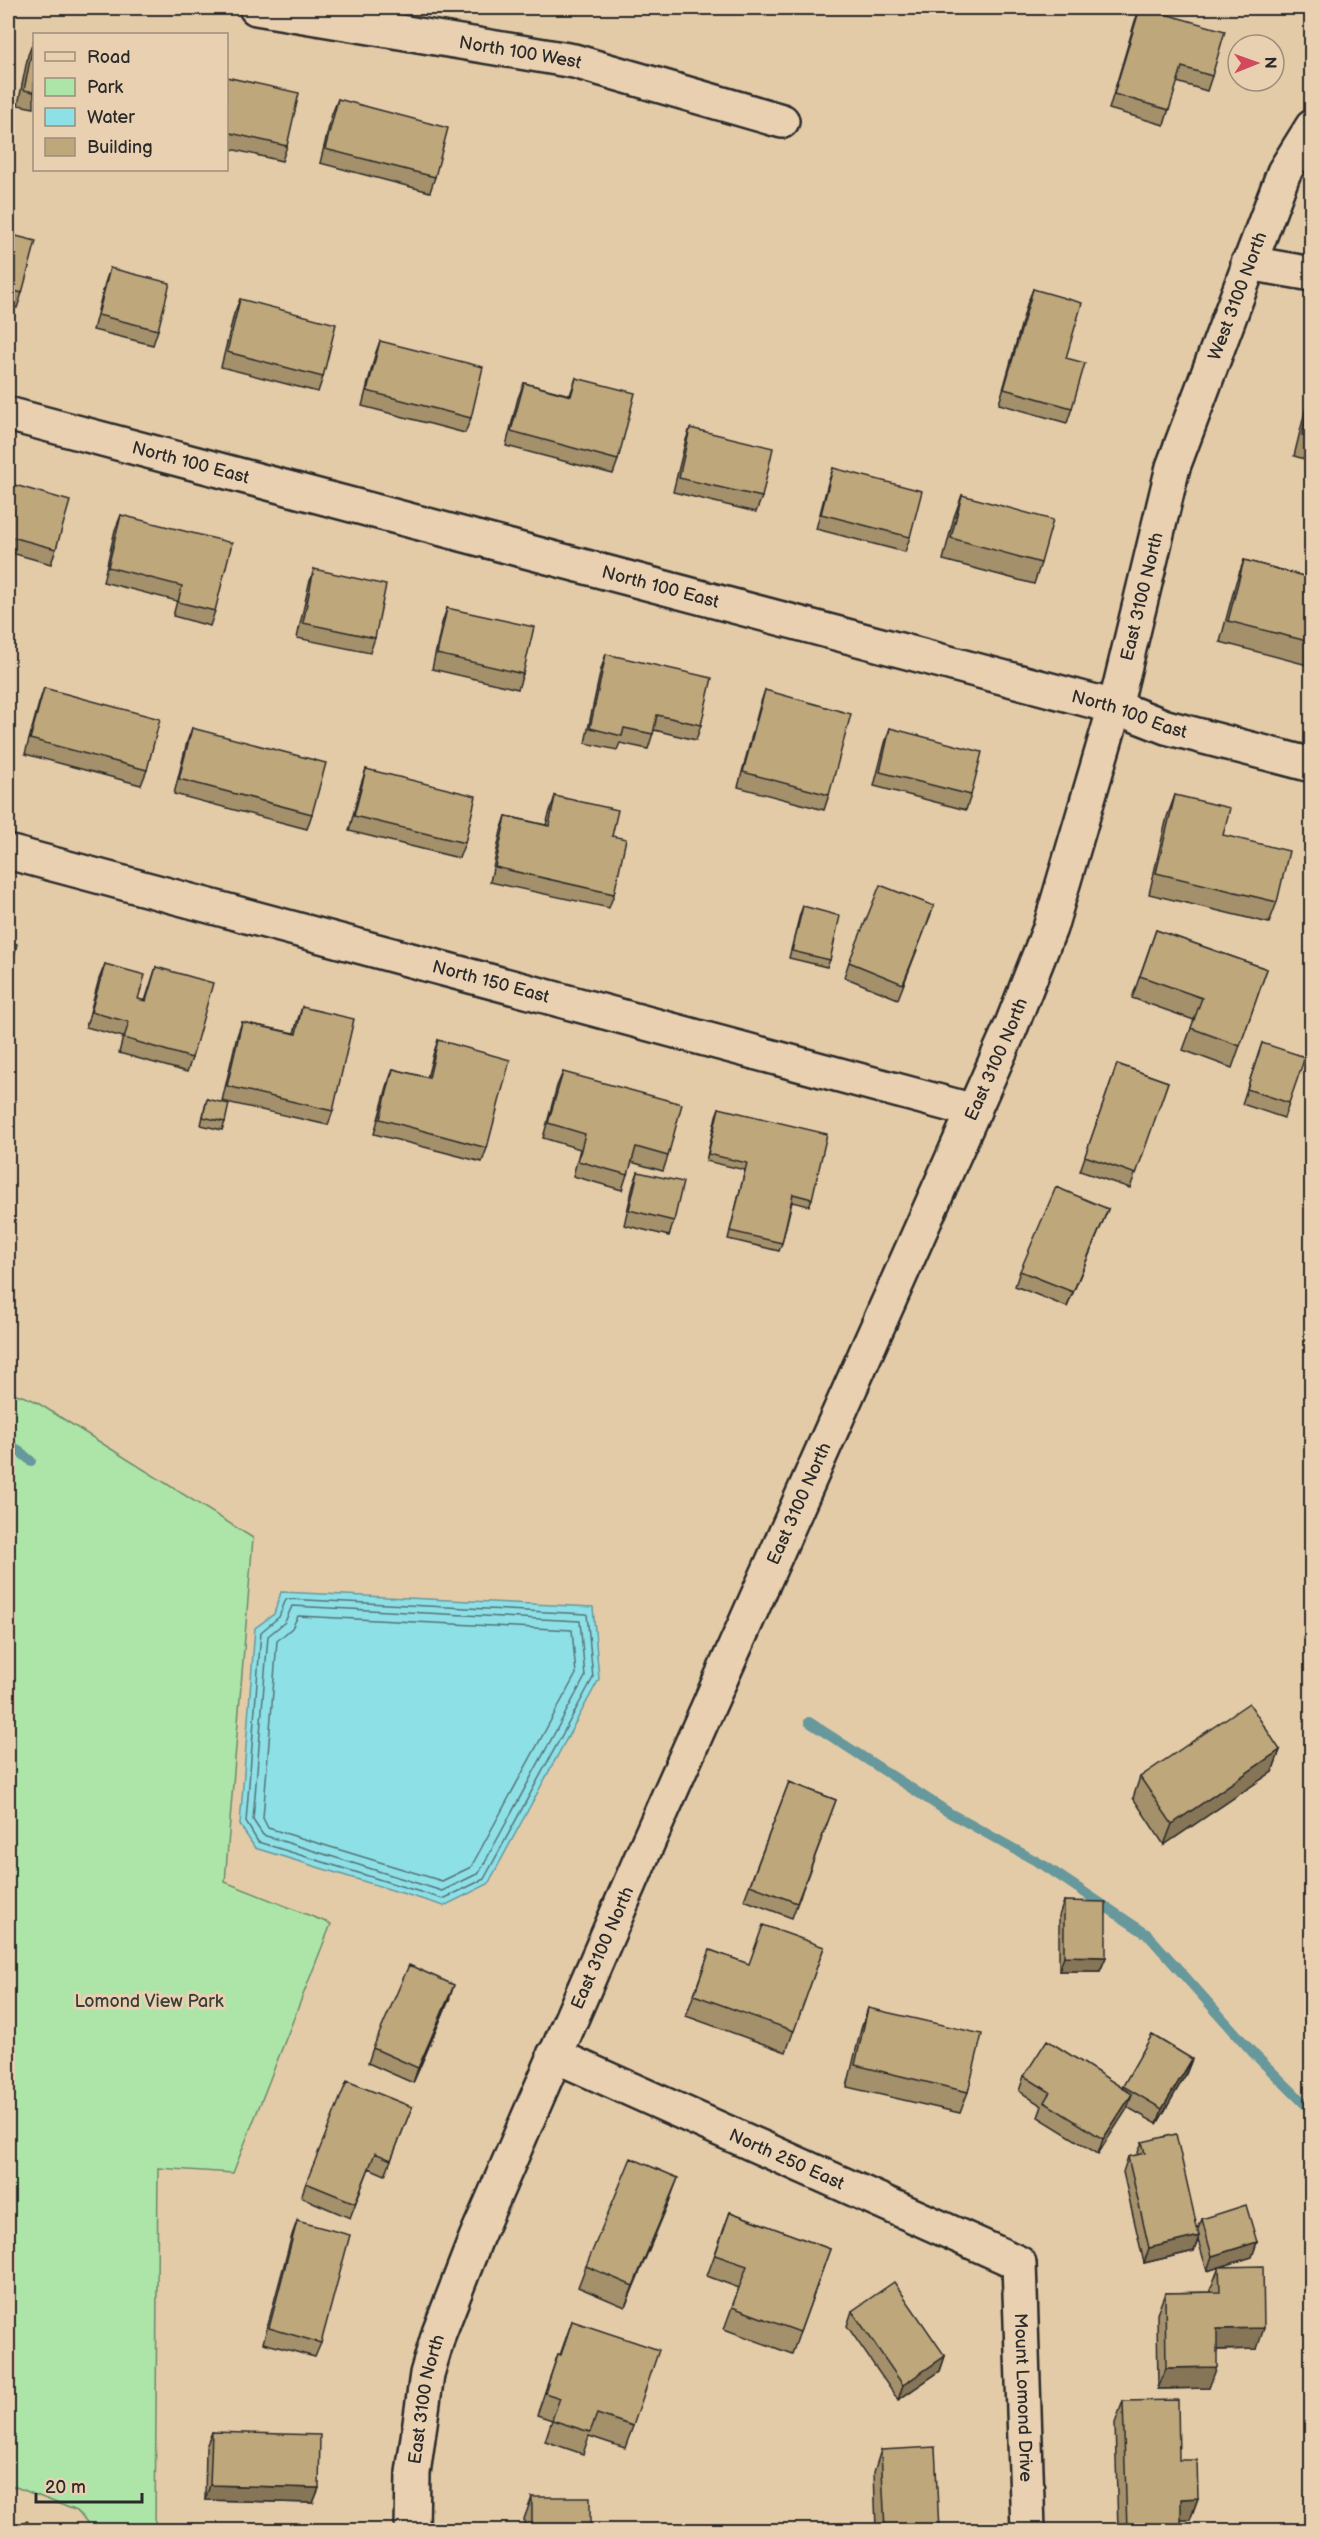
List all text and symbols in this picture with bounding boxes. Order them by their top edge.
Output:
street label: North 100 West [458,32,584,74]
legend [33,33,228,171]
north arrow [1226,33,1286,93]
text: Road [87,47,131,68]
text: N [1260,57,1279,69]
text: Park [87,77,123,98]
text: Water [87,107,135,128]
text: Building [87,137,153,158]
street label: West 3100 North [1204,229,1272,363]
street label: North 100 East [130,437,252,489]
street label: East 3100 North [1117,530,1168,663]
street label: North 100 East [600,562,722,613]
street label: North 100 East [1069,686,1190,743]
street label: North 150 East [430,956,552,1008]
street label: East 3100 North [961,995,1032,1124]
street label: East 3100 North [763,1439,836,1568]
street label: East 3100 North [567,1884,638,2013]
park label: Lomond View Park [75,1991,224,2012]
street label: North 250 East [726,2125,848,2195]
street label: Mount Lomond Drive [1010,2313,1036,2483]
street label: East 3100 North [404,2332,449,2465]
scale bar [36,2466,142,2504]
text: 20 m [45,2477,86,2498]

